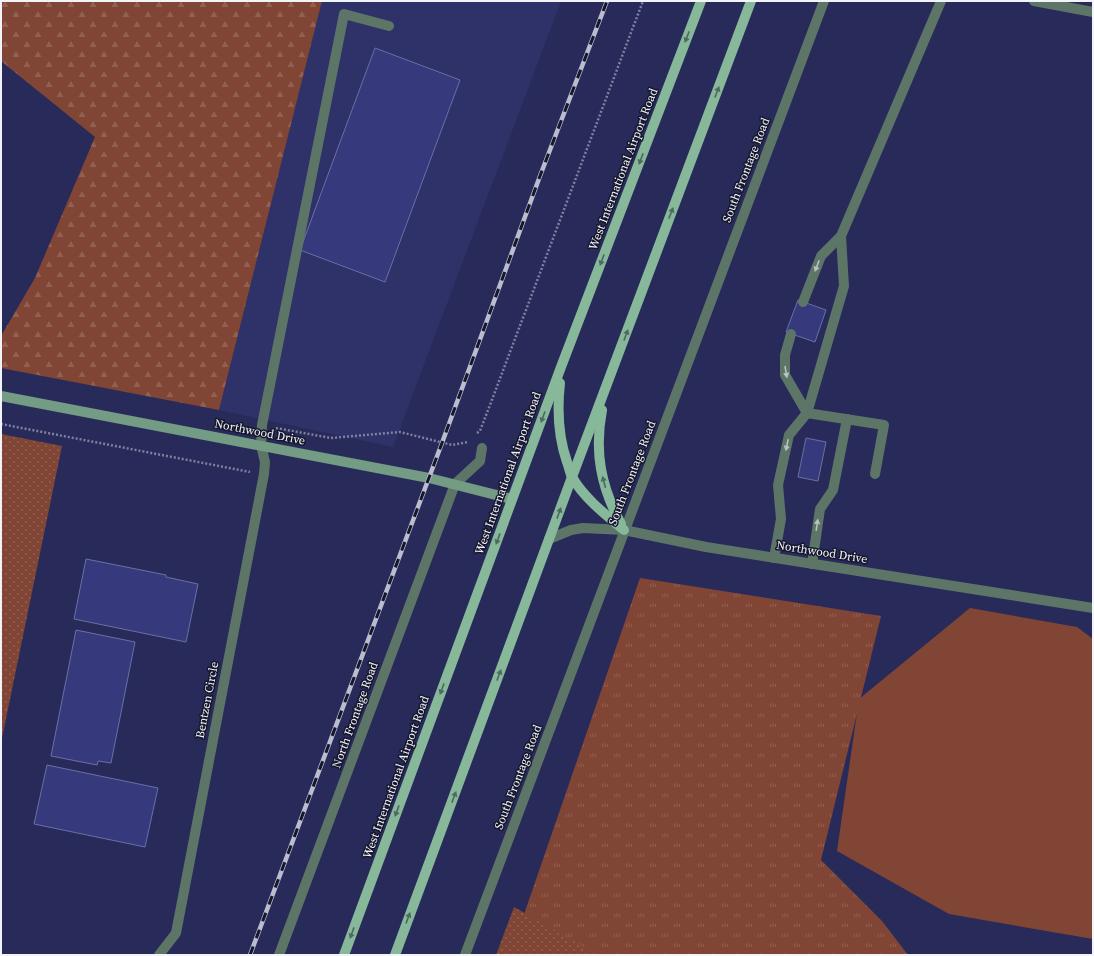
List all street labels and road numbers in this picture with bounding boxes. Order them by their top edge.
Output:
street label: West International Airport Road [585,86,661,252]
street label: South Frontage Road [719,115,773,225]
street label: West International Airport Road [471,389,545,557]
street label: Northwood Drive [213,415,307,449]
street label: South Frontage Road [605,418,659,528]
street label: Northwood Drive [775,537,869,567]
street label: North Frontage Road [328,659,382,770]
street label: Bentzen Circle [192,660,222,740]
street label: West International Airport Road [359,693,433,861]
street label: South Frontage Road [491,722,545,832]

